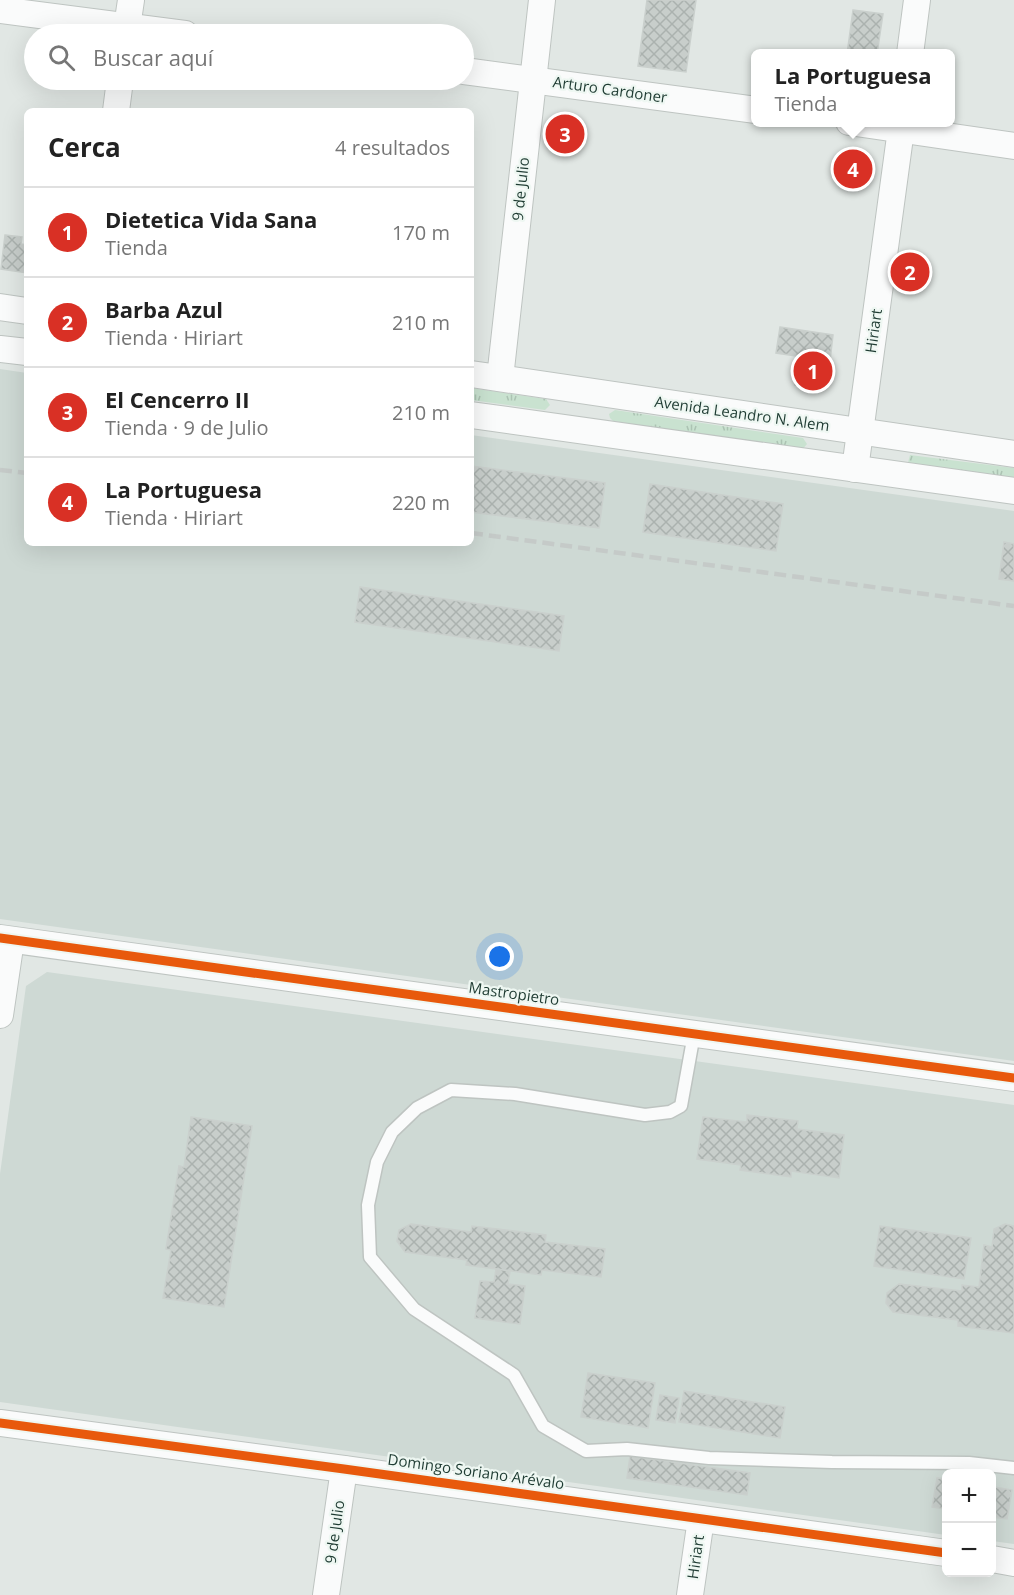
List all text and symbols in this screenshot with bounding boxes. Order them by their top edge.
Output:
search box [24,24,474,90]
icon: search [45,41,78,74]
text: Buscar aquí [93,42,213,72]
popup [751,49,955,127]
text: La Portuguesa [775,60,931,90]
street label: Arturo Cardoner [552,71,669,107]
text: Tienda [775,90,837,117]
pin: 3 [546,112,584,156]
text: Cerca [48,129,121,165]
text: 4 resultados [335,134,450,161]
pin: 4 [834,146,872,192]
street label: 9 de Julio [507,156,533,222]
text: Dietetica Vida Sana [105,204,317,234]
text: 1 [62,219,73,246]
text: 170 m [392,219,450,246]
text: Tienda [105,234,168,261]
pin: 2 [890,250,930,294]
text: Barba Azul [105,294,223,324]
street label: Hiriart [860,307,886,354]
text: 2 [62,309,73,336]
text: 210 m [392,309,450,336]
text: Tienda · Hiriart [105,324,243,351]
pin: 1 [794,348,832,394]
text: El Cencerro II [105,384,249,414]
street label: Avenida Leandro N. Alem [653,391,831,435]
text: 3 [62,399,73,426]
text: 210 m [392,399,450,426]
text: Tienda · 9 de Julio [105,414,269,441]
text: La Portuguesa [105,474,262,504]
text: 4 [62,489,73,516]
text: 220 m [392,489,450,516]
text: Tienda · Hiriart [105,504,243,531]
your location [485,942,514,971]
street label: Mastropietro [468,977,561,1009]
street label: Domingo Soriano Arévalo [387,1449,566,1493]
map controls [942,1469,996,1577]
button: + [942,1469,996,1523]
street label: 9 de Julio [320,1499,348,1565]
button: − [942,1523,996,1577]
street label: Hiriart [682,1533,708,1580]

